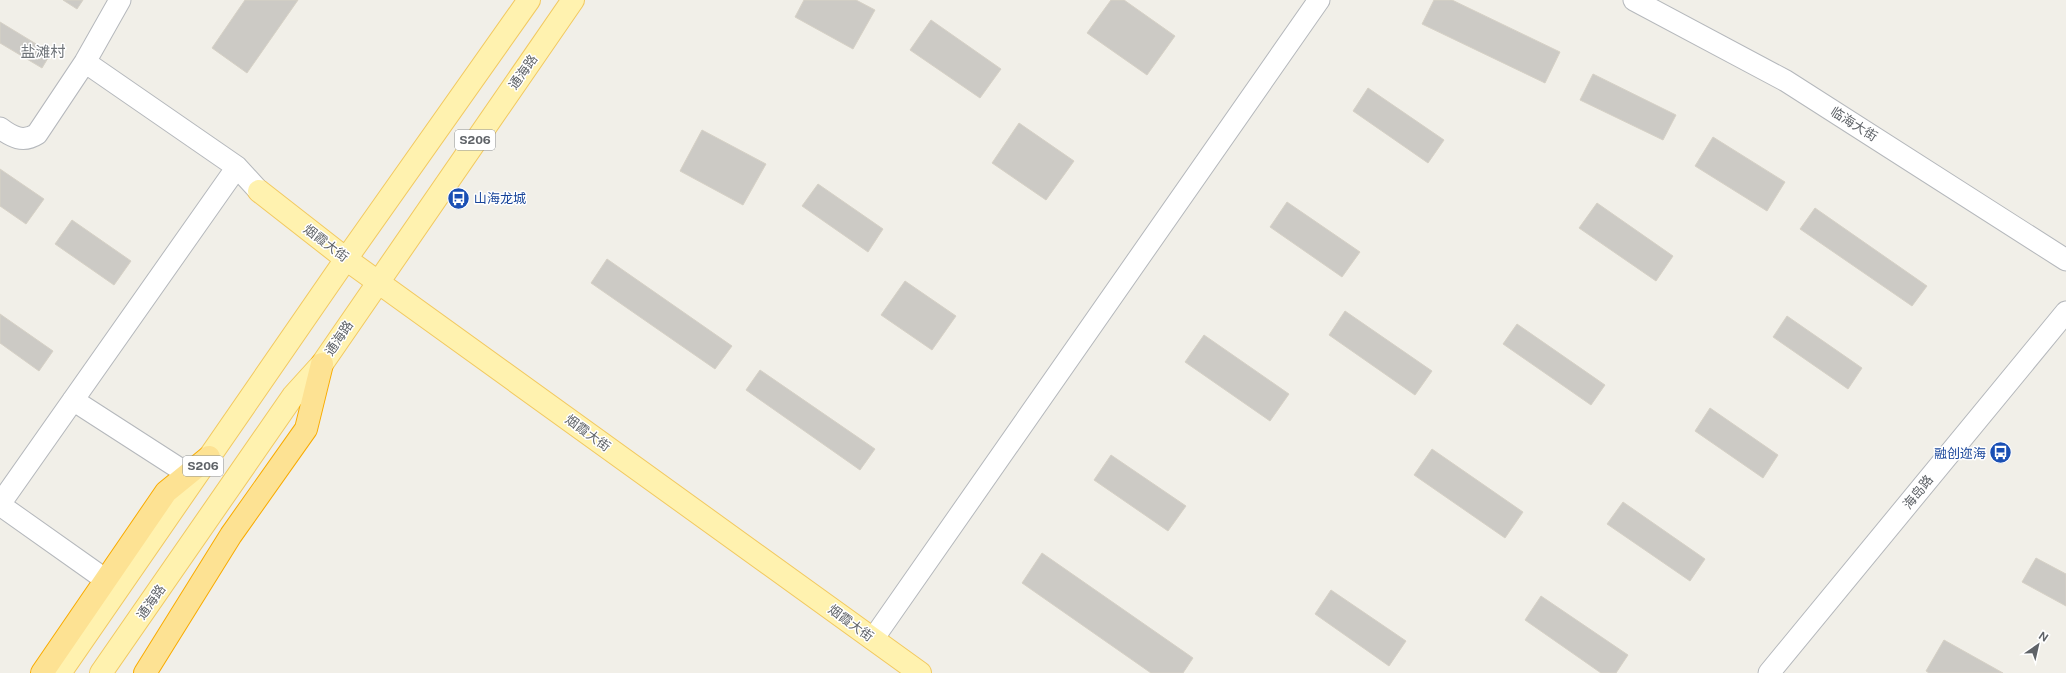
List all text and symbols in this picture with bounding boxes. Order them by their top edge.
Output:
district label: 盐滩村 [20,43,66,60]
street label: 通海路 [506,52,540,92]
street label: 临海大街 [1828,104,1880,144]
road number: S206 [455,130,495,150]
bus stop icon: 山海龙城 [446,185,472,211]
place label: 山海龙城 [474,191,526,206]
street label: 烟霞大街 [301,221,351,265]
street label: 通海路 [322,318,356,358]
street label: 烟霞大街 [563,412,613,454]
bus stop icon: 融创迩海 [1988,440,2014,466]
place label: 融创迩海 [1934,446,1986,461]
road number: S206 [183,456,223,476]
street label: 海岛路 [1900,472,1936,512]
street label: 通海路 [134,582,168,622]
street label: 烟霞大街 [826,602,876,644]
north arrow [2018,625,2058,665]
text: N [2037,629,2051,644]

